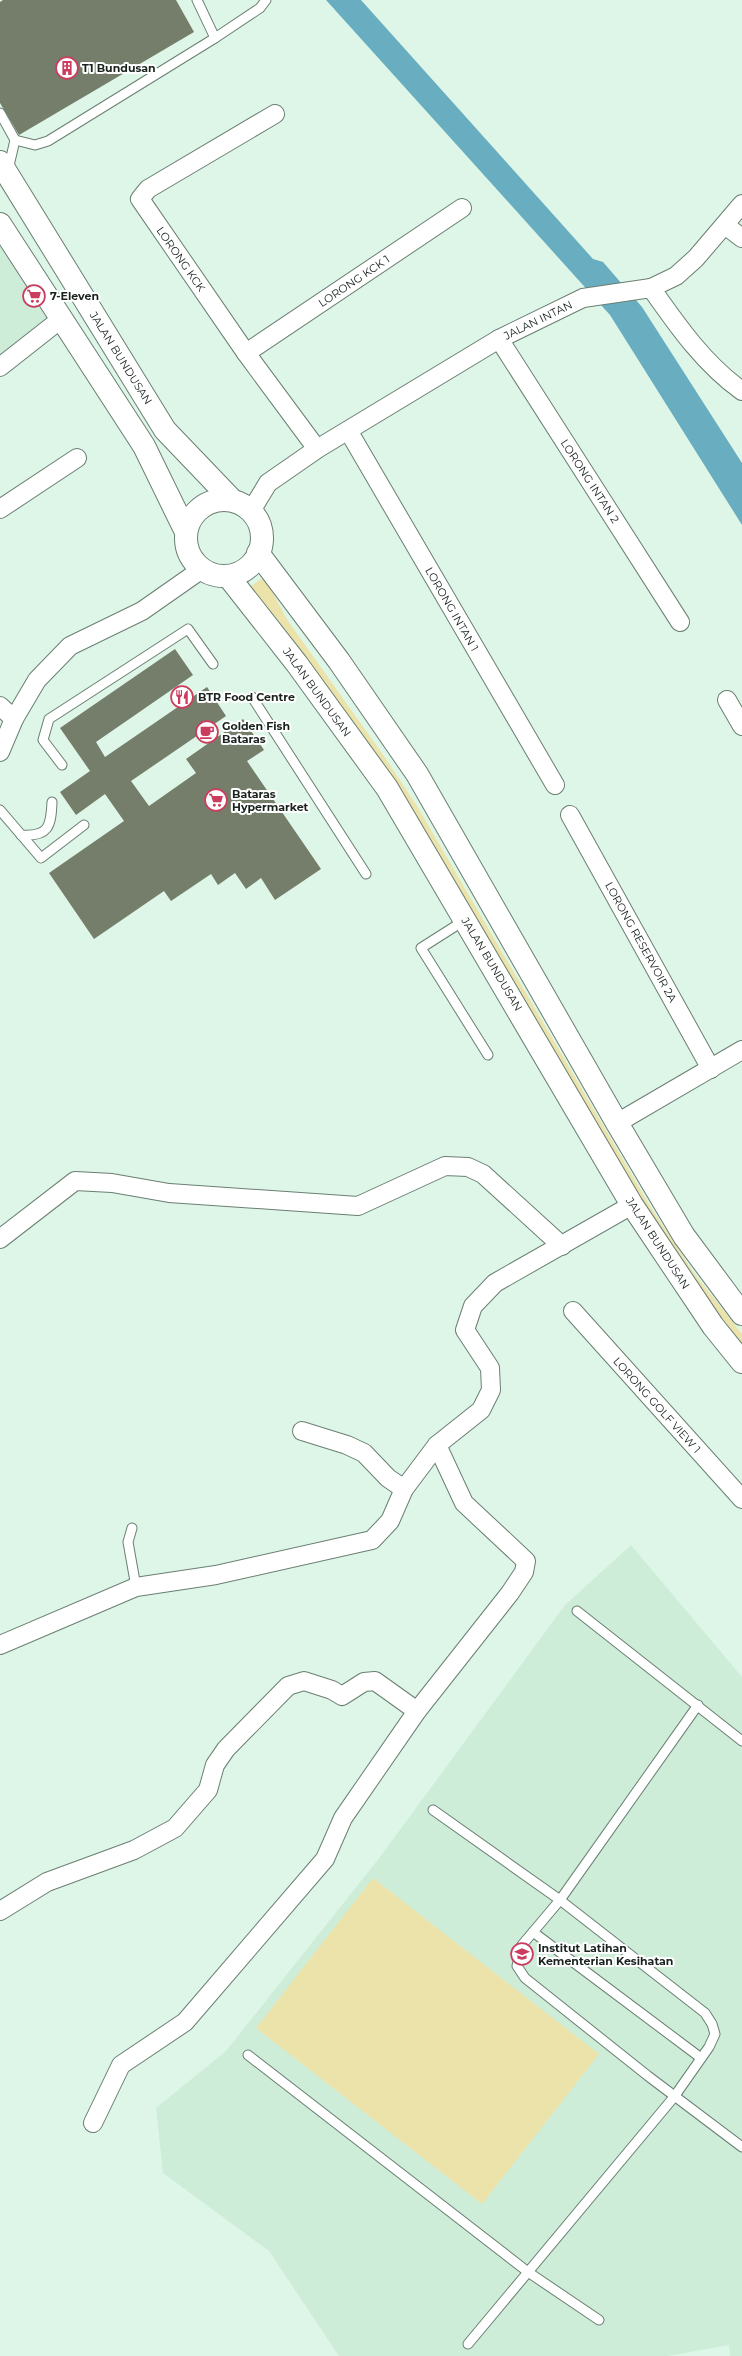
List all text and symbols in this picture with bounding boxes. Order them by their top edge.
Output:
building icon: T1 Bundusan [54,55,80,81]
place label: T1 Bundusan [82,61,156,75]
street label: LORONG KCK [153,224,209,294]
street label: LORONG KCK 1 [316,252,392,310]
supermarket icon: 7-Eleven [21,283,47,309]
place label: 7-Eleven [50,289,99,303]
street label: JALAN INTAN [501,297,575,343]
street label: JALAN BUNDUSAN [86,308,155,407]
street label: LORONG INTAN 2 [558,436,622,526]
street label: LORONG INTAN 1 [422,564,482,654]
street label: JALAN BUNDUSAN [279,644,354,739]
restaurant icon: BTR Food Centre [169,684,195,710]
place label: BTR Food Centre [198,690,295,704]
cafe icon: Golden Fish Bataras [194,719,220,745]
place label: Golden Fish Bataras [222,719,290,746]
supermarket icon: Bataras Hypermarket [203,787,229,813]
place label: Bataras Hypermarket [232,787,309,814]
street label: LORONG RESERVOIR 2A [602,879,680,1005]
street label: JALAN BUNDUSAN [458,914,525,1013]
street label: JALAN BUNDUSAN [623,1194,693,1292]
street label: LORONG GOLF VIEW 1 [610,1354,704,1456]
school or university icon: Institut Latihan Kementerian Kesihatan [509,1941,535,1967]
place label: Institut Latihan Kementerian Kesihatan [538,1941,673,1968]

